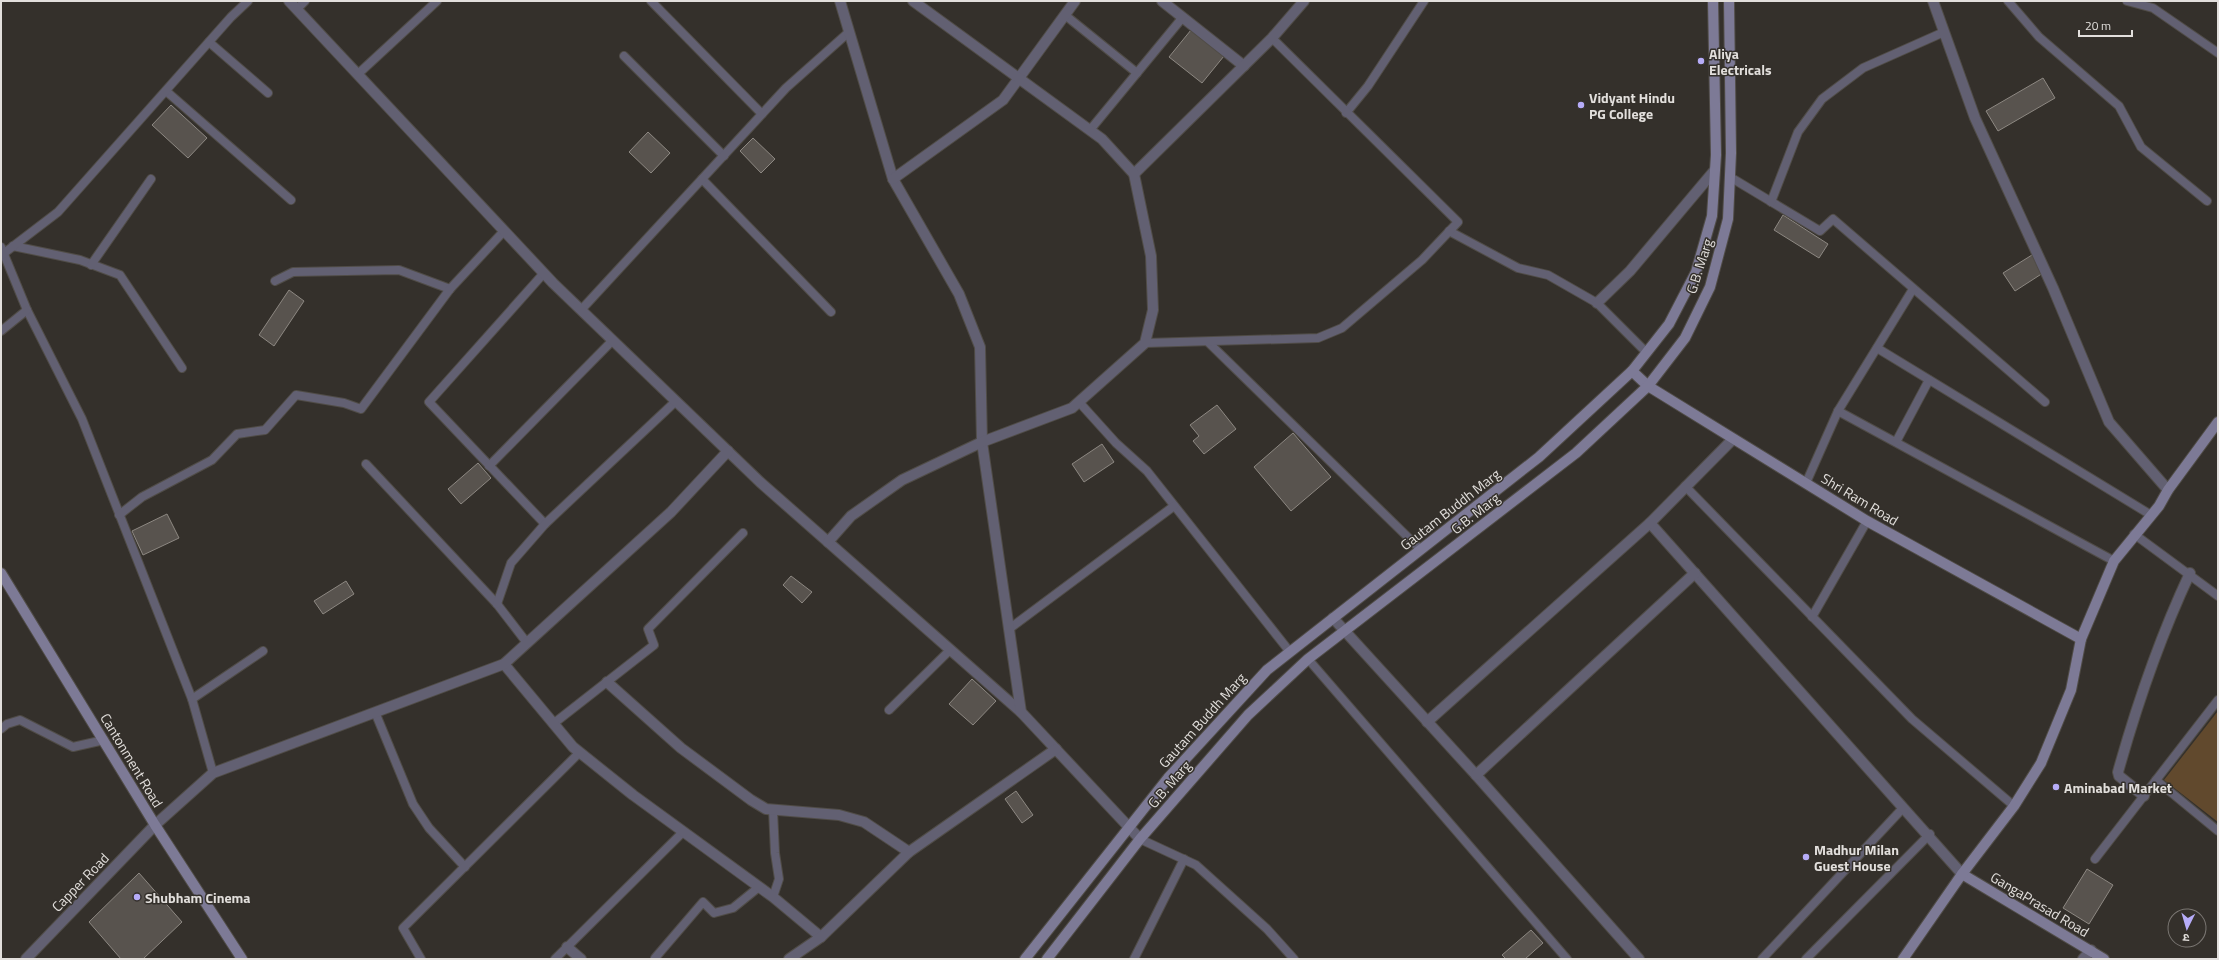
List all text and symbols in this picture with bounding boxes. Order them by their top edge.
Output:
scale bar [2079,12,2132,38]
text: 20 m [2085,16,2111,35]
place label: Aliya Electricals [1709,43,1772,80]
marker: Aliya Electricals [1696,56,1706,66]
place label: Vidyant Hindu PG College [1589,87,1675,124]
marker: Vidyant Hindu PG College [1576,100,1586,110]
street label: G.B. Marg [1680,236,1718,296]
street label: Gautam Buddh Marg [1395,463,1505,555]
street label: Shri Ram Road [1817,468,1903,530]
street label: G.B. Marg [1446,487,1504,539]
street label: Gautam Buddh Marg [1153,668,1251,772]
street label: Cantonment Road [96,709,168,811]
street label: G.B. Marg [1142,756,1196,812]
place label: Aminabad Market [2064,777,2172,798]
marker: Aminabad Market [2051,782,2061,792]
place label: Madhur Milan Guest House [1814,839,1899,876]
street label: Capper Road [47,848,113,916]
marker: Madhur Milan Guest House [1801,852,1811,862]
street label: GangaPrasad Road [1987,866,2093,942]
place label: Shubham Cinema [145,887,250,908]
marker: Shubham Cinema [132,892,142,902]
north arrow [2167,908,2207,948]
text: उ [2182,930,2190,946]

